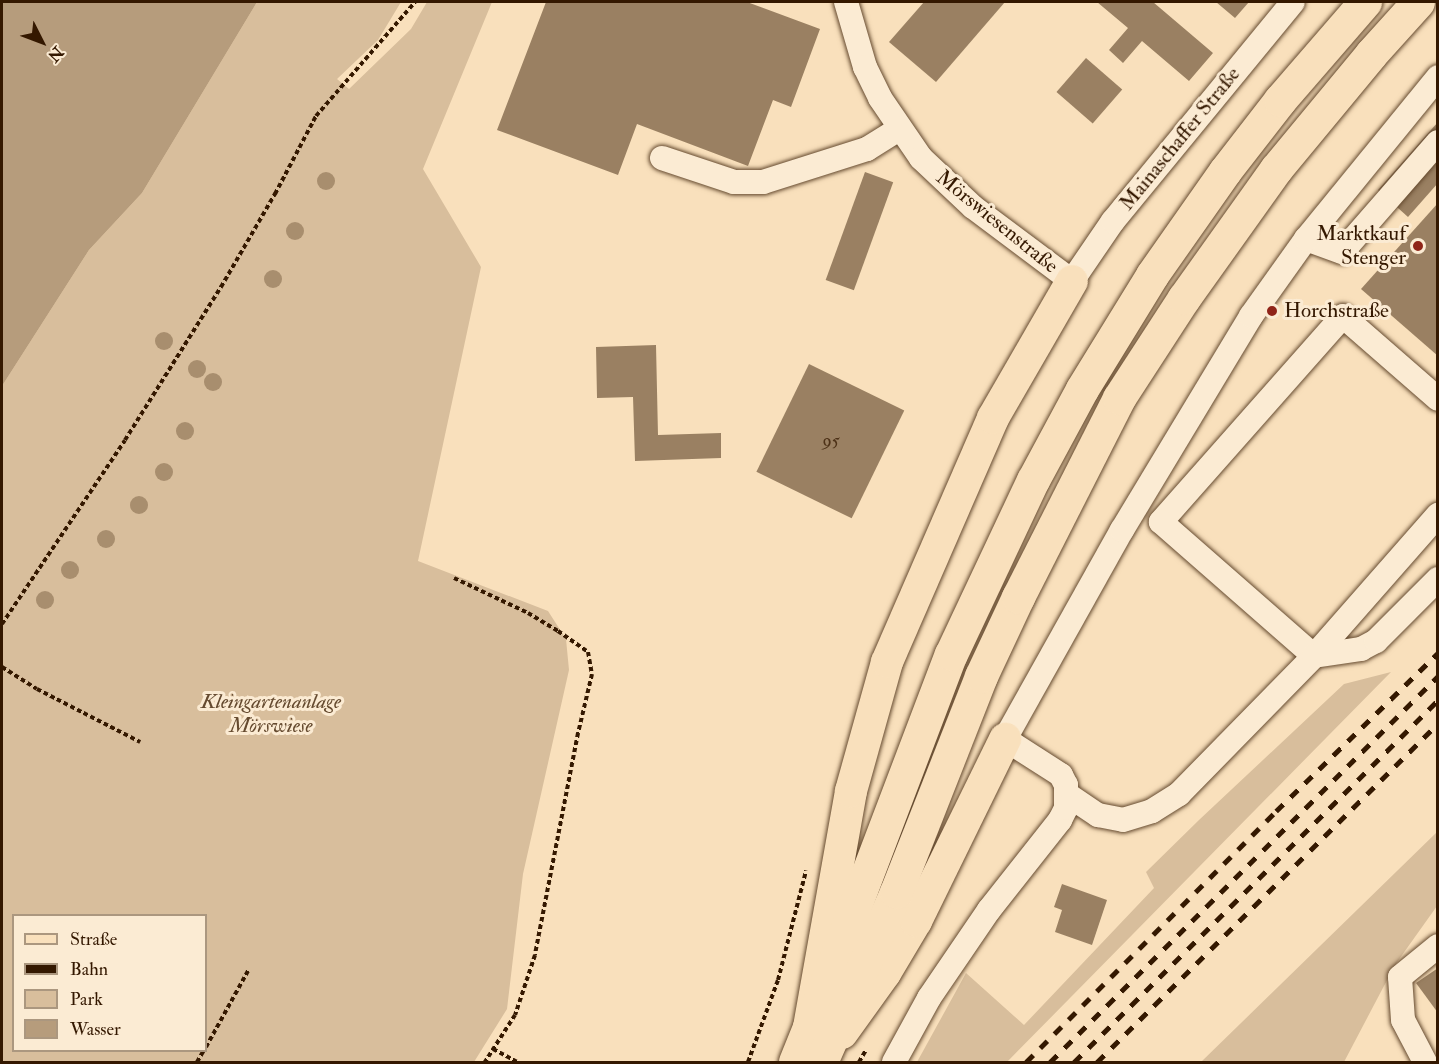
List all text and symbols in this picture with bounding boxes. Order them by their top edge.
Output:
north arrow [12,12,72,72]
text: N [43,42,68,66]
street label: Mainaschaffer Straße [1114,62,1246,216]
street label: Mörswiesenstraße [931,165,1063,279]
place label: Marktkauf Stenger [1317,221,1406,271]
marker: Marktkauf Stenger [1411,239,1425,253]
place label: Horchstraße [1284,298,1389,324]
marker: Horchstraße [1265,304,1279,318]
house number: 95 [822,430,840,452]
park label: Kleingartenanlage Mörswiese [201,689,341,739]
legend [12,914,207,1052]
text: Straße [70,928,117,951]
text: Bahn [70,958,108,981]
text: Park [70,988,103,1011]
text: Wasser [70,1018,121,1041]

